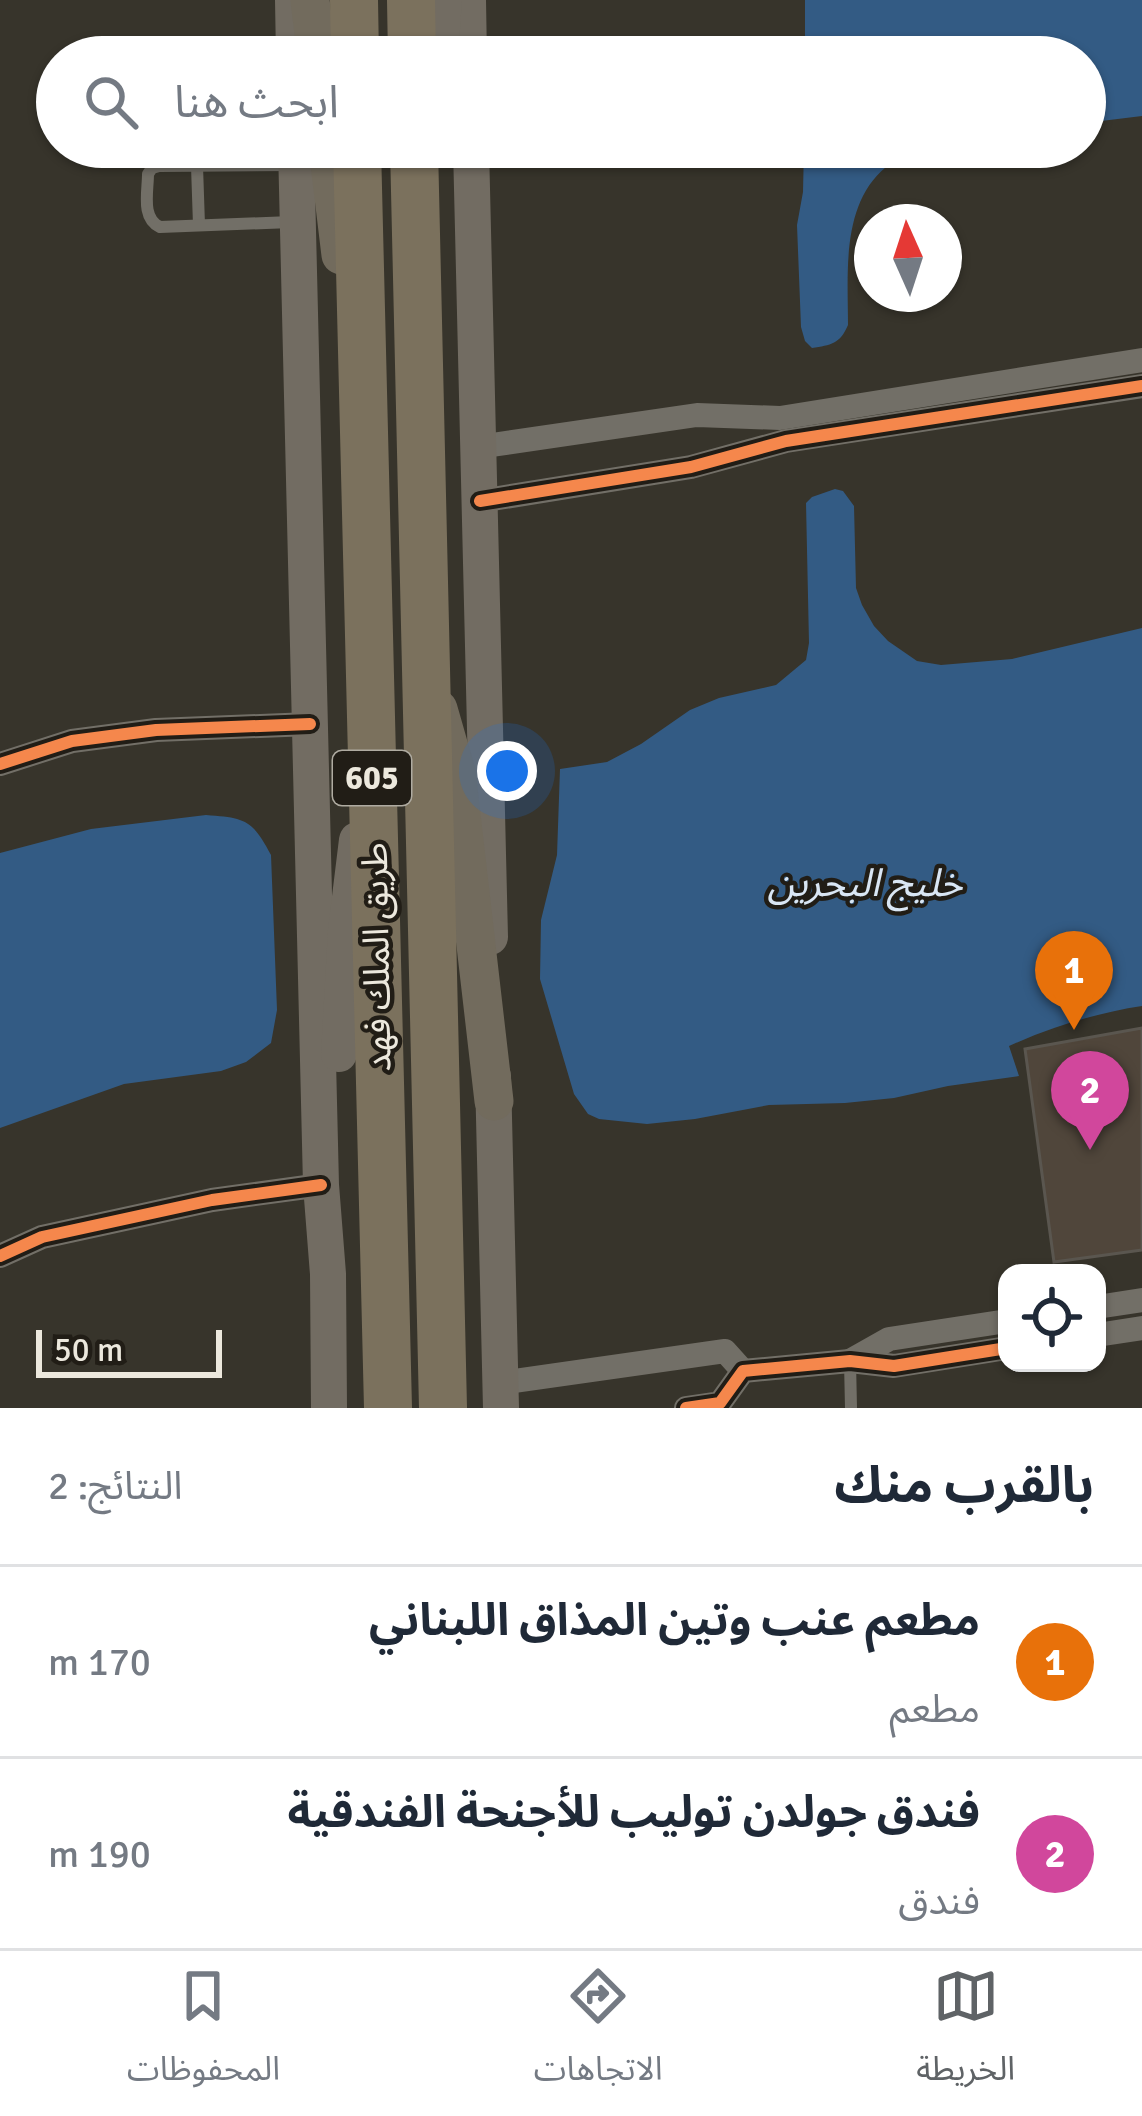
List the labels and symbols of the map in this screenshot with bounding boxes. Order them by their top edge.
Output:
north arrow [854,204,962,312]
your location [477,741,537,801]
road number: 605 [333,751,411,805]
street label: طريق الملك فهد [353,842,401,1072]
water label: خليج البحرين [767,859,964,912]
pin: 1 [1035,931,1113,1030]
pin: 2 [1051,1051,1129,1150]
scale bar [36,1324,222,1377]

